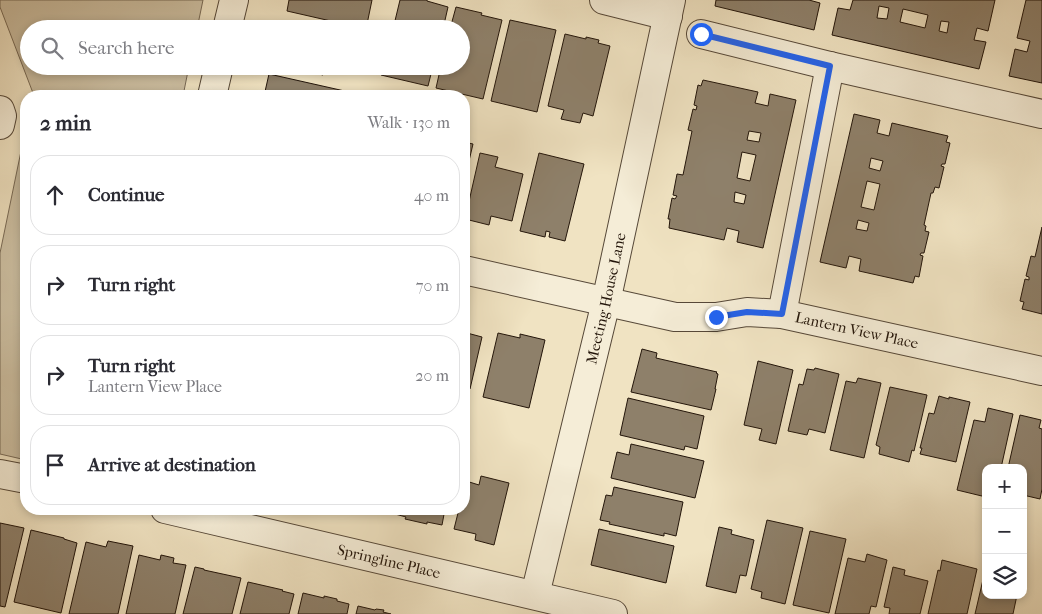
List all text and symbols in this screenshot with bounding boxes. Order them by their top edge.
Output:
search box [20,20,470,75]
route start [690,23,713,46]
icon: search [38,34,66,62]
text: Search here [78,37,174,59]
text: 2 min [40,111,91,135]
text: Walk · 130 m [367,113,450,132]
icon: ahead [41,181,69,209]
text: Continue [88,184,164,206]
text: 40 m [414,186,449,205]
street label: Meeting House Lane [582,231,630,366]
icon: right [41,271,69,299]
text: Turn right [88,274,175,296]
text: 70 m [416,276,449,295]
route end [705,306,728,329]
street label: Lantern View Place [793,308,920,353]
text: Turn right [88,355,175,377]
icon: right [41,361,69,389]
text: 20 m [415,366,449,385]
text: Lantern View Place [88,377,222,396]
icon: arrive [41,451,69,479]
text: Arrive at destination [88,454,256,476]
map controls [982,464,1027,599]
button: + [982,464,1027,509]
button: − [982,509,1027,554]
street label: Springline Place [336,541,443,582]
button: layers [982,554,1027,599]

